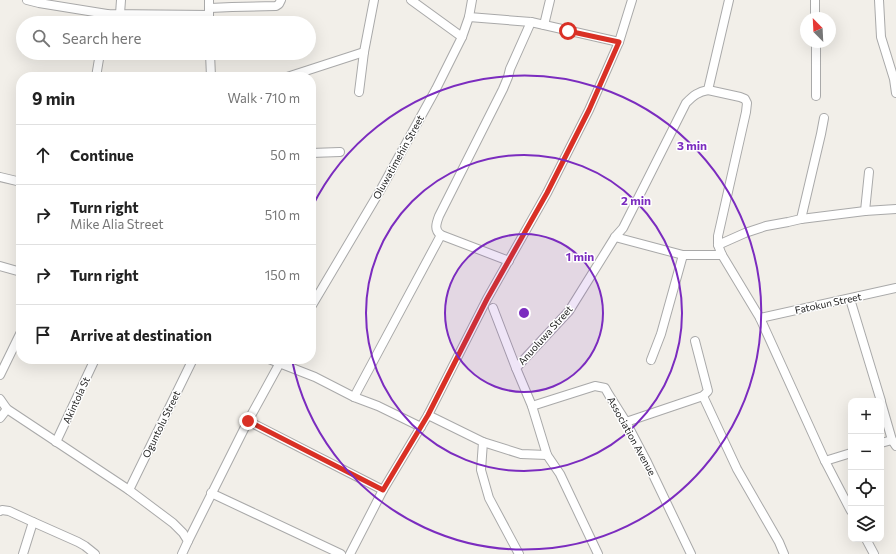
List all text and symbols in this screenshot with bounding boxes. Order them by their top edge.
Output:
north arrow [800,12,836,48]
search box [16,16,316,60]
route start [559,22,577,40]
icon: search [30,27,52,49]
text: Search here [62,29,141,47]
text: 9 min [32,88,75,109]
text: Walk · 710 m [227,90,300,106]
street label: Oluwatimehin Street [370,113,426,201]
text: 3 min [677,138,707,152]
icon: ahead [32,144,54,166]
text: Continue [70,146,134,164]
text: 50 m [270,147,300,163]
text: 2 min [621,193,651,207]
text: Turn right [70,198,139,216]
icon: right [32,204,54,226]
text: 510 m [265,207,300,223]
text: Mike Alia Street [70,216,164,232]
text: 1 min [566,249,594,263]
icon: right [32,264,54,286]
text: Turn right [70,266,139,284]
text: 150 m [265,267,300,283]
street label: Fatokun Street [794,290,862,316]
street label: Anuoluwa Street [515,303,575,367]
centre of rings [517,306,531,320]
icon: arrive [32,324,54,346]
text: Arrive at destination [70,326,212,344]
street label: Akintola St [60,375,92,425]
street label: Oguntolu Street [140,388,182,460]
street label: Association Avenue [605,394,659,478]
map controls [848,398,884,542]
button: + [848,398,884,434]
route end [239,412,257,430]
button: − [848,434,884,470]
button: locate [848,470,884,506]
button: layers [848,506,884,542]

